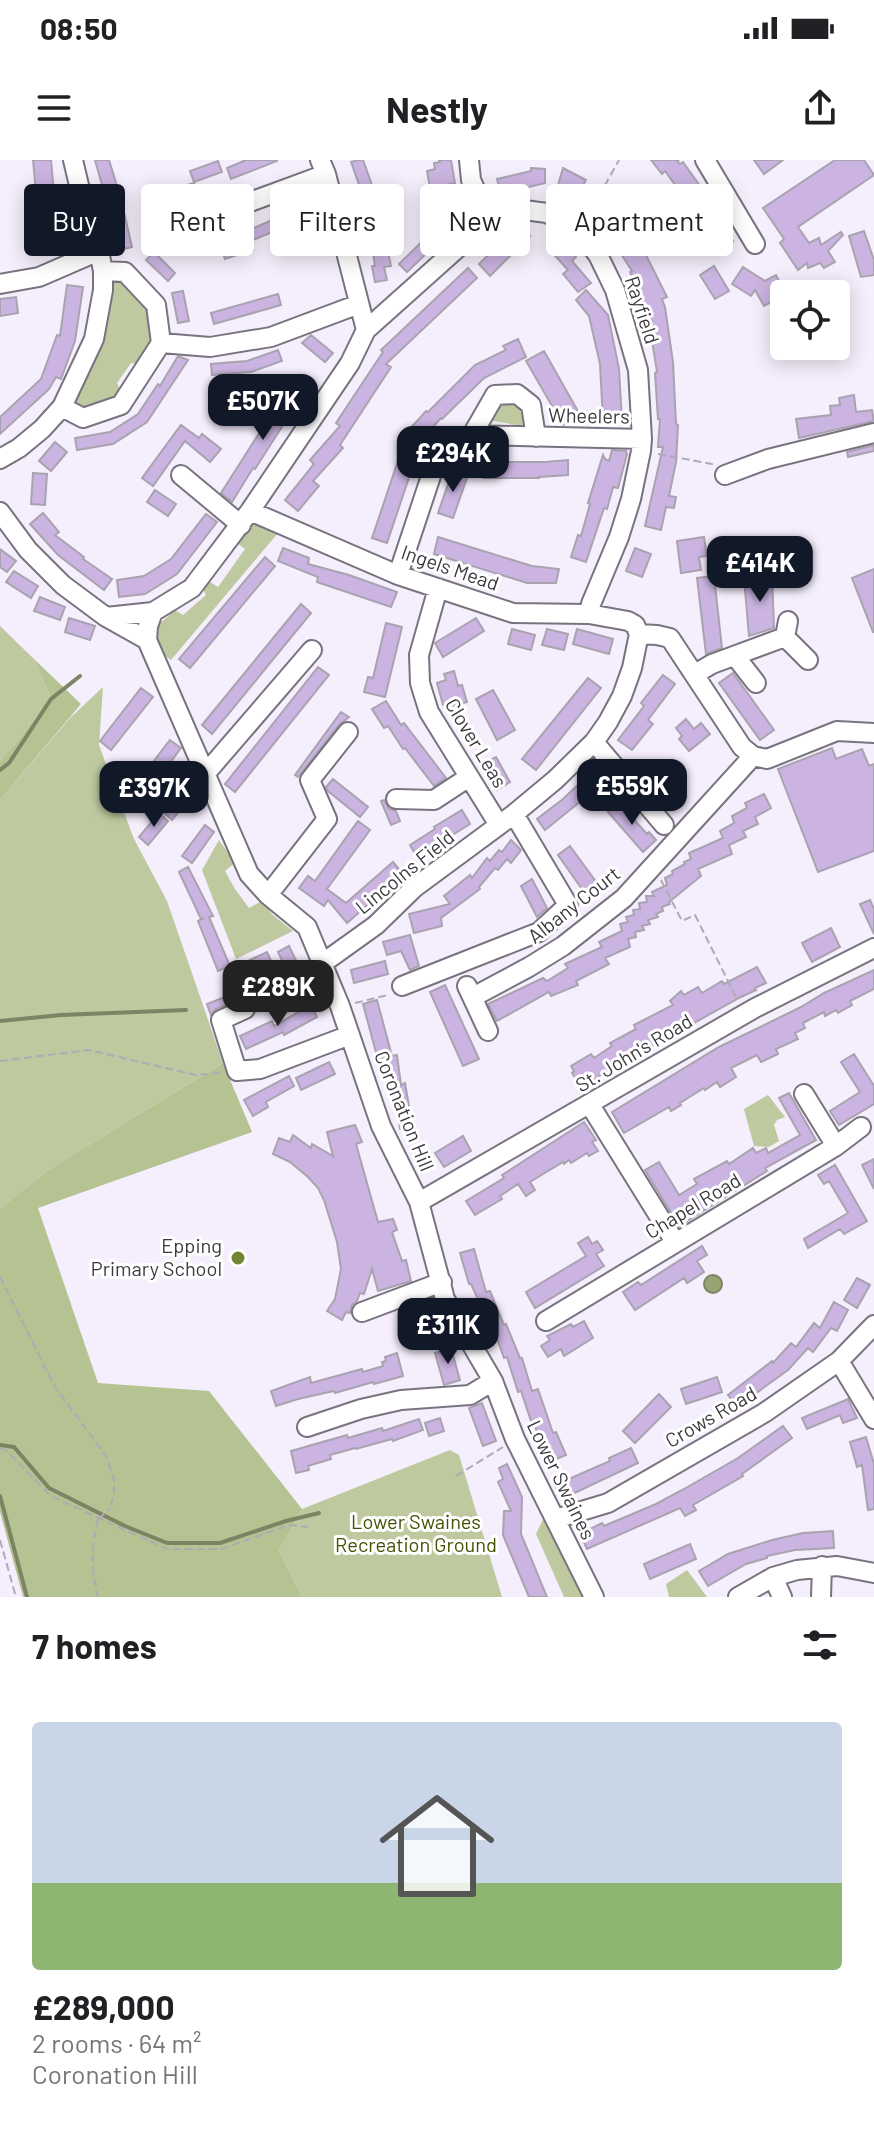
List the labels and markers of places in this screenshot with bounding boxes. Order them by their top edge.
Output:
pin: £507K [207,374,319,442]
pin: £294K [397,426,509,494]
pin: £414K [704,536,816,604]
pin: £559K [576,759,688,827]
pin: £397K [98,761,210,829]
pin: £289K [222,960,334,1028]
place label: Epping Primary School [91,1233,222,1280]
marker: Epping Primary School [229,1249,247,1267]
pin: £311K [392,1298,504,1366]

